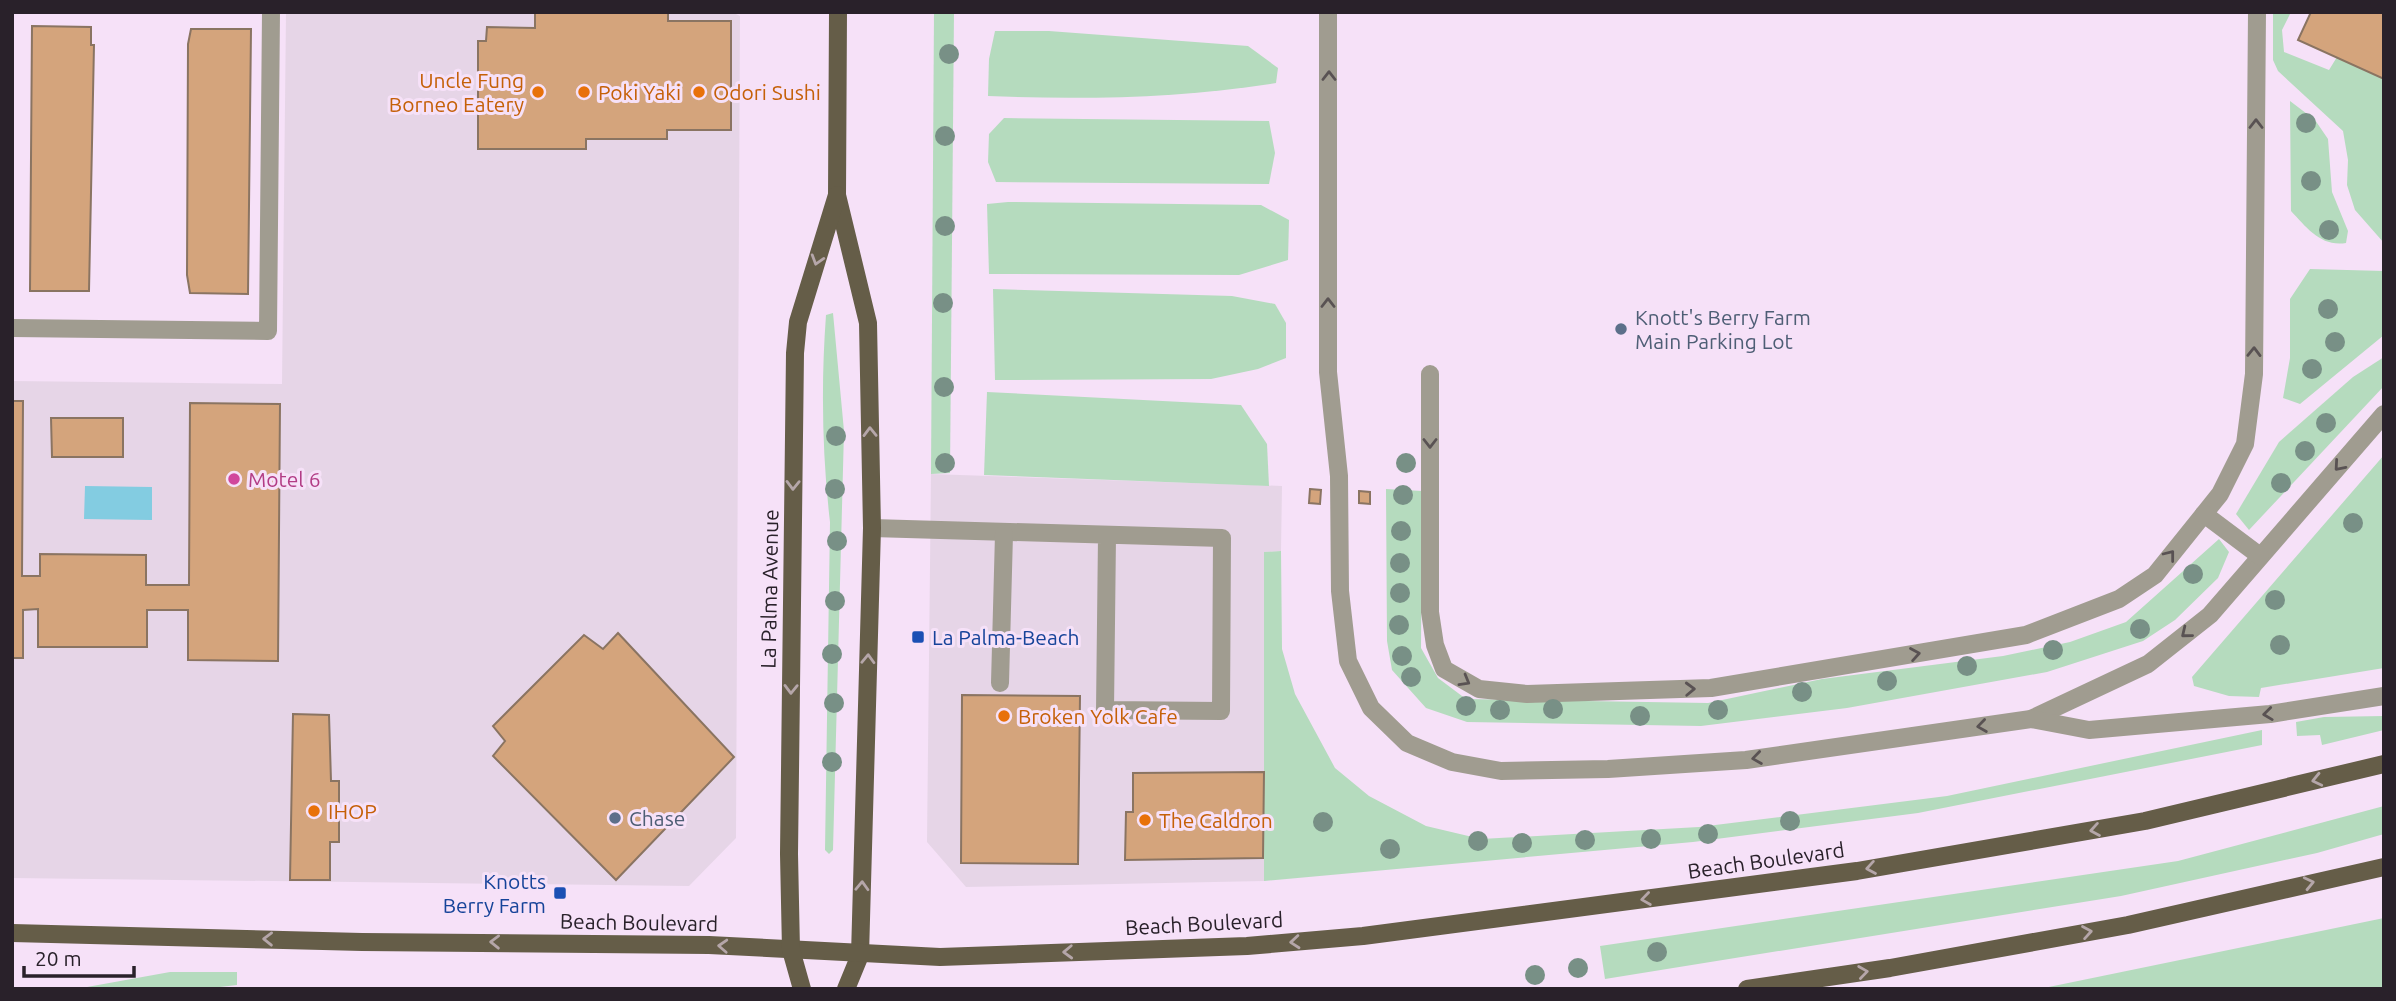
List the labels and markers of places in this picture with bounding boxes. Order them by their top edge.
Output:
place label: Uncle Fung Borneo Eatery [389,68,524,116]
place label: Poki Yaki [598,80,681,104]
place label: Odori Sushi [713,80,821,104]
marker: Uncle Fung Borneo Eatery [530,84,546,100]
marker: Poki Yaki [576,84,592,100]
marker: Odori Sushi [691,84,707,100]
place label: Knott's Berry Farm Main Parking Lot [1635,305,1811,353]
marker: Knott's Berry Farm Main Parking Lot [1613,321,1629,337]
place label: Motel 6 [248,467,321,491]
marker: Motel 6 [226,471,242,487]
place label: La Palma-Beach [932,625,1079,649]
marker: La Palma-Beach [910,629,926,645]
place label: Broken Yolk Cafe [1018,704,1178,728]
marker: Broken Yolk Cafe [996,708,1012,724]
place label: IHOP [328,799,377,823]
marker: IHOP [306,803,322,819]
place label: Chase [629,806,685,830]
place label: The Caldron [1159,808,1273,832]
marker: Chase [607,810,623,826]
marker: The Caldron [1137,812,1153,828]
place label: Knotts Berry Farm [443,869,546,917]
marker: Knotts Berry Farm [552,885,568,901]

